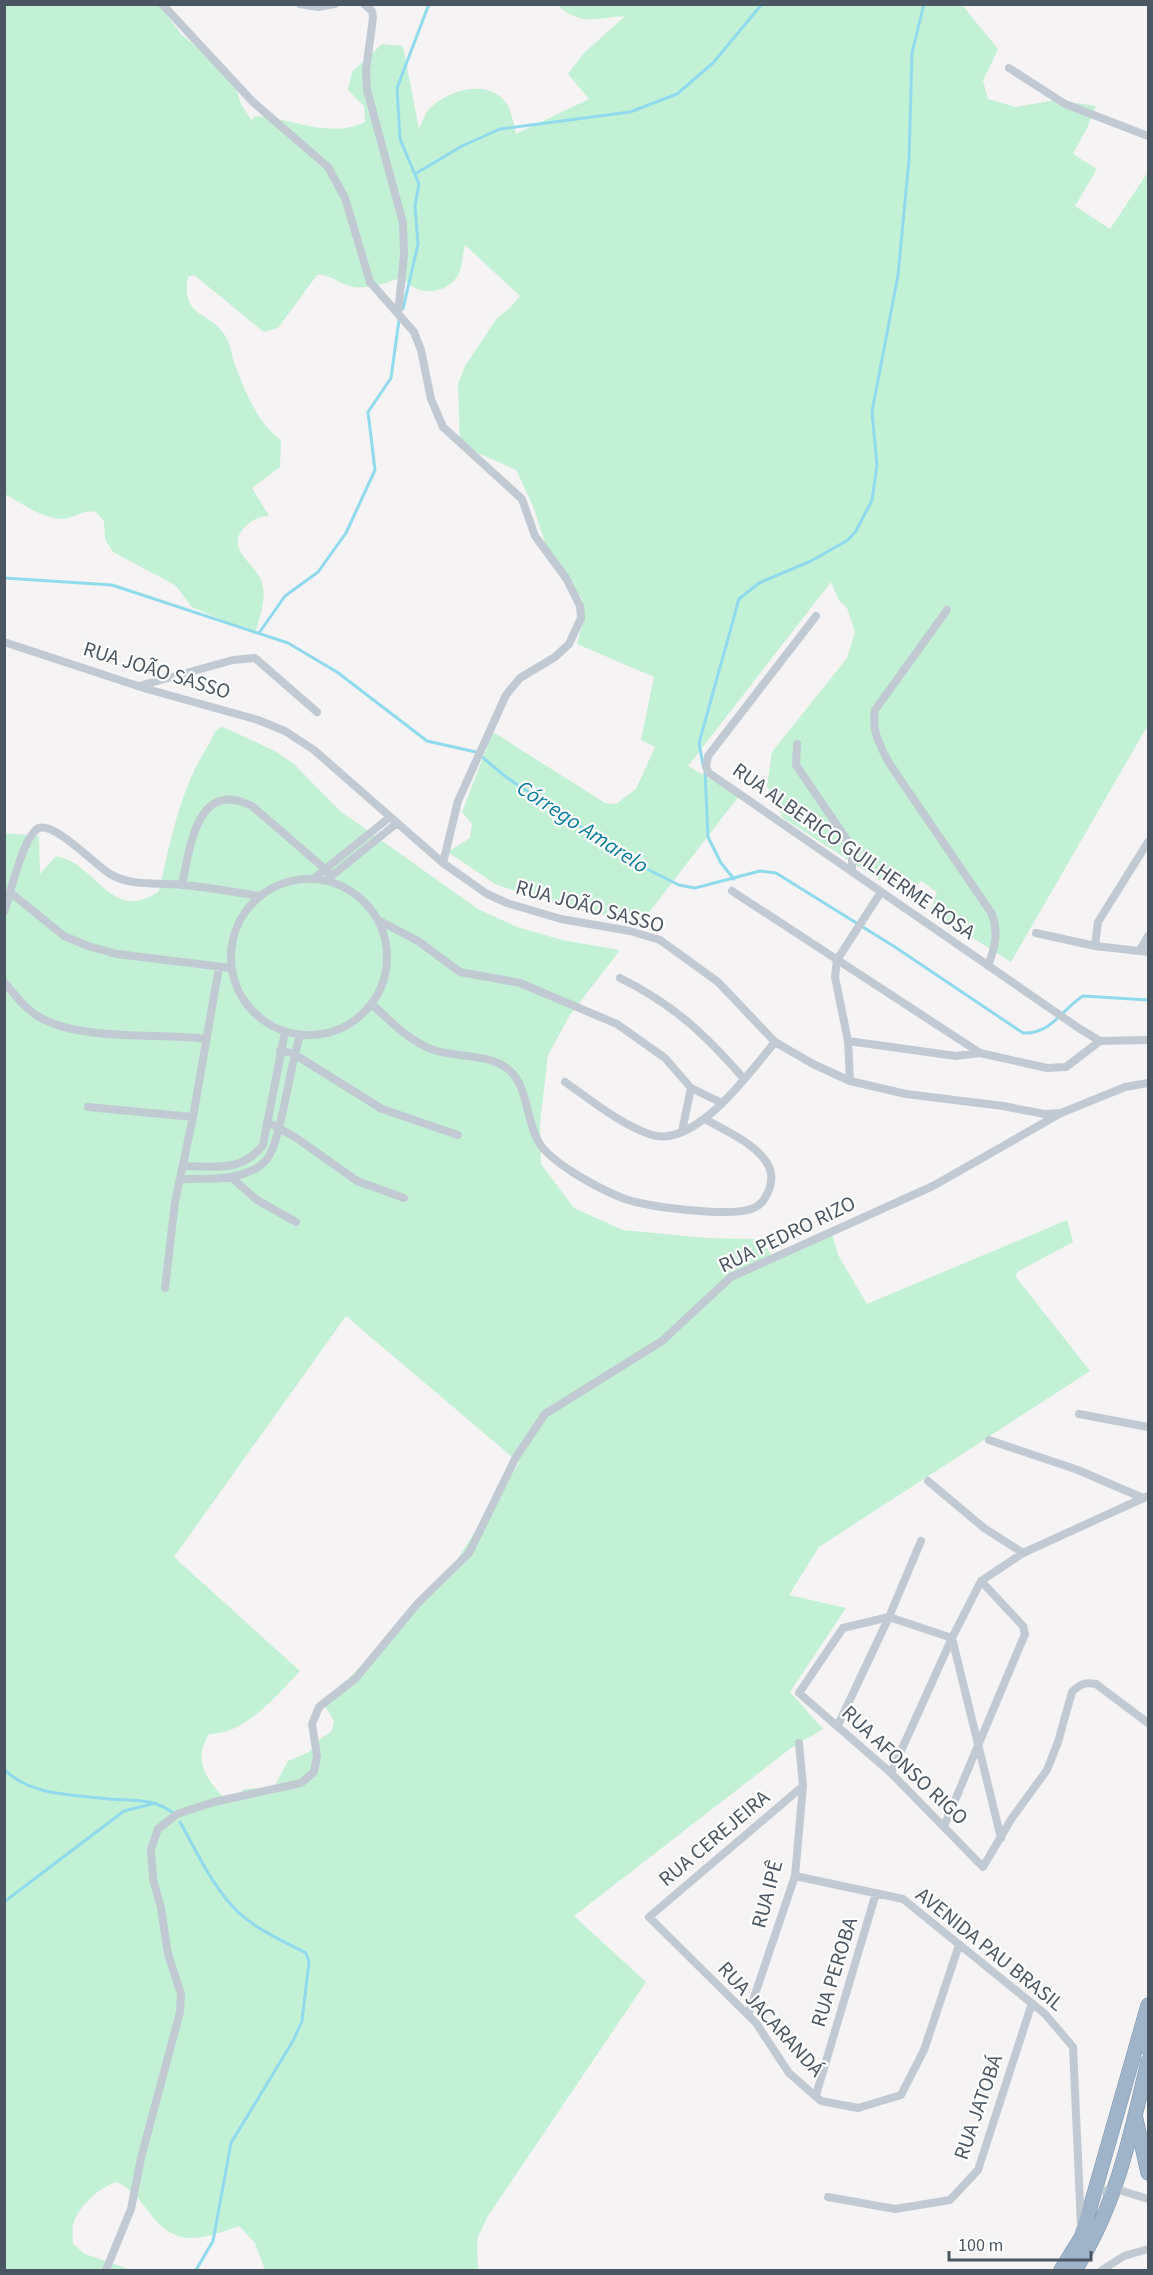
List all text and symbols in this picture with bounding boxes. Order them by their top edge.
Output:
street label: RUA JOÃO SASSO [80,633,234,707]
street label: RUA ALBERICO GUILHERME ROSA [726,755,982,947]
water label: Córrego Amarelo [510,772,655,881]
street label: RUA JOÃO SASSO [512,872,668,940]
street label: RUA PEDRO RIZO [713,1188,861,1280]
street label: RUA AFONSO RIGO [835,1698,975,1832]
street label: RUA CEREJEIRA [652,1782,776,1893]
street label: RUA IPÊ [744,1857,790,1931]
street label: AVENIDA PAU BRASIL [910,1880,1070,2018]
street label: RUA PEROBA [803,1913,865,2031]
street label: RUA JACARANDÁ [711,1955,832,2084]
street label: RUA JATOBÁ [946,2050,1010,2164]
scale bar [949,2224,1092,2262]
text: 100 m [958,2233,1003,2258]

